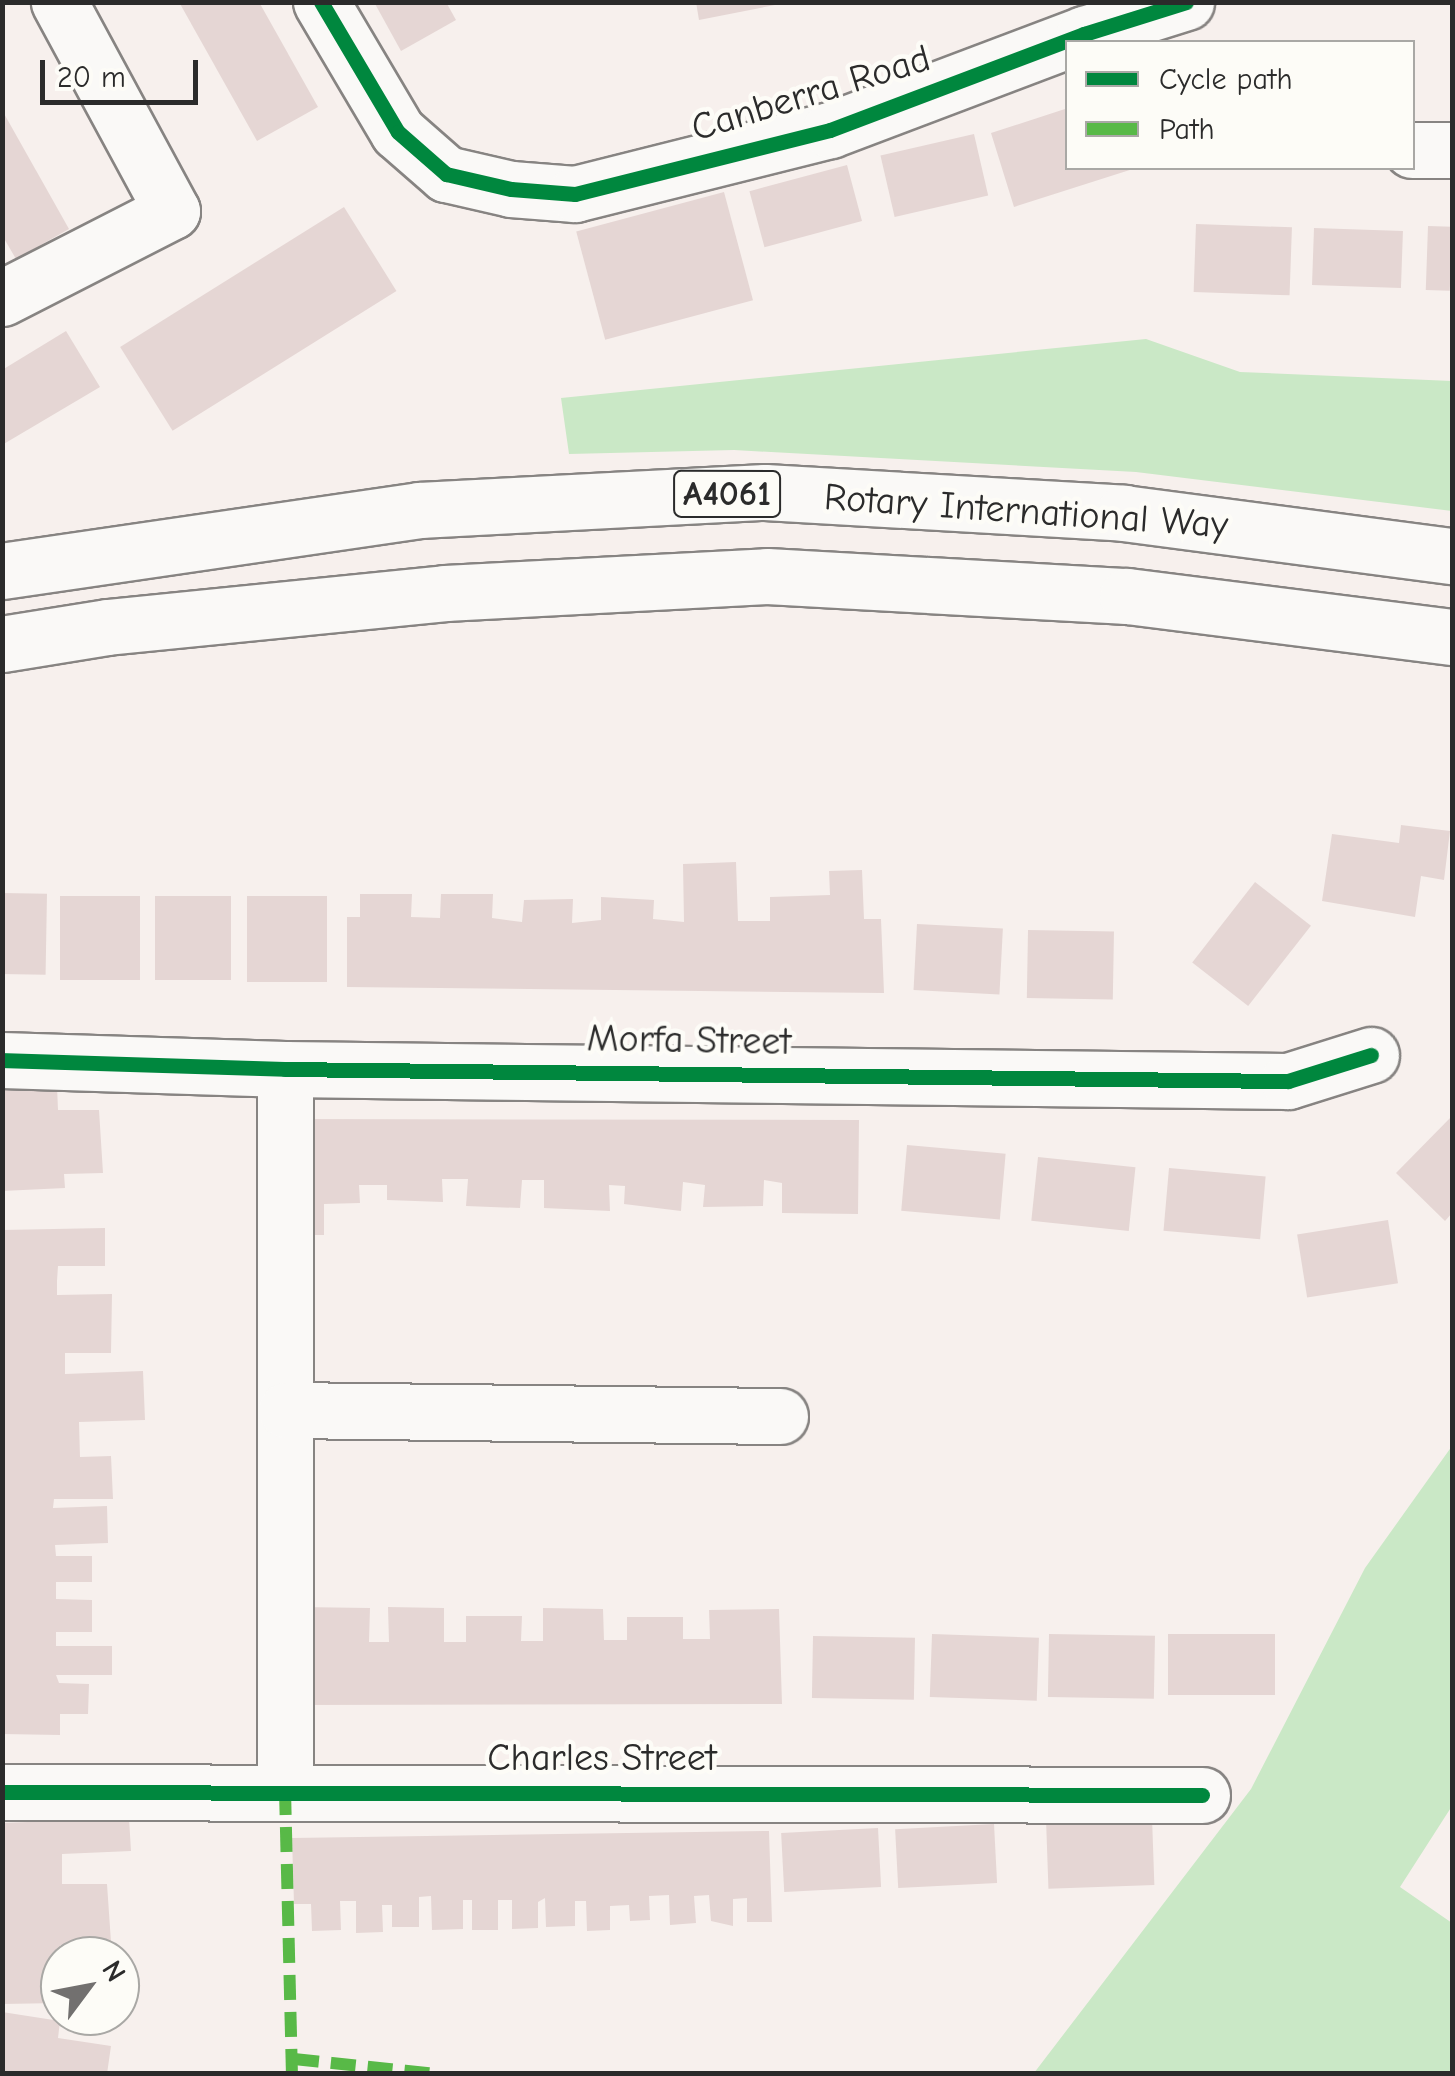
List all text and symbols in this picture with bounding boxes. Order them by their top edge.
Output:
street label: Canberra Road [686,36,936,152]
scale bar [45,40,202,102]
legend [1065,40,1415,170]
text: 20 m [57,60,126,95]
text: Cycle path [1159,62,1293,97]
text: Path [1159,112,1215,147]
road number: A4061 [672,464,782,524]
street label: Rotary International Way [823,475,1229,549]
street label: Morfa Street [586,1016,792,1066]
street label: Charles Street [487,1736,717,1782]
north arrow [40,1936,140,2036]
text: N [95,1955,132,1987]

